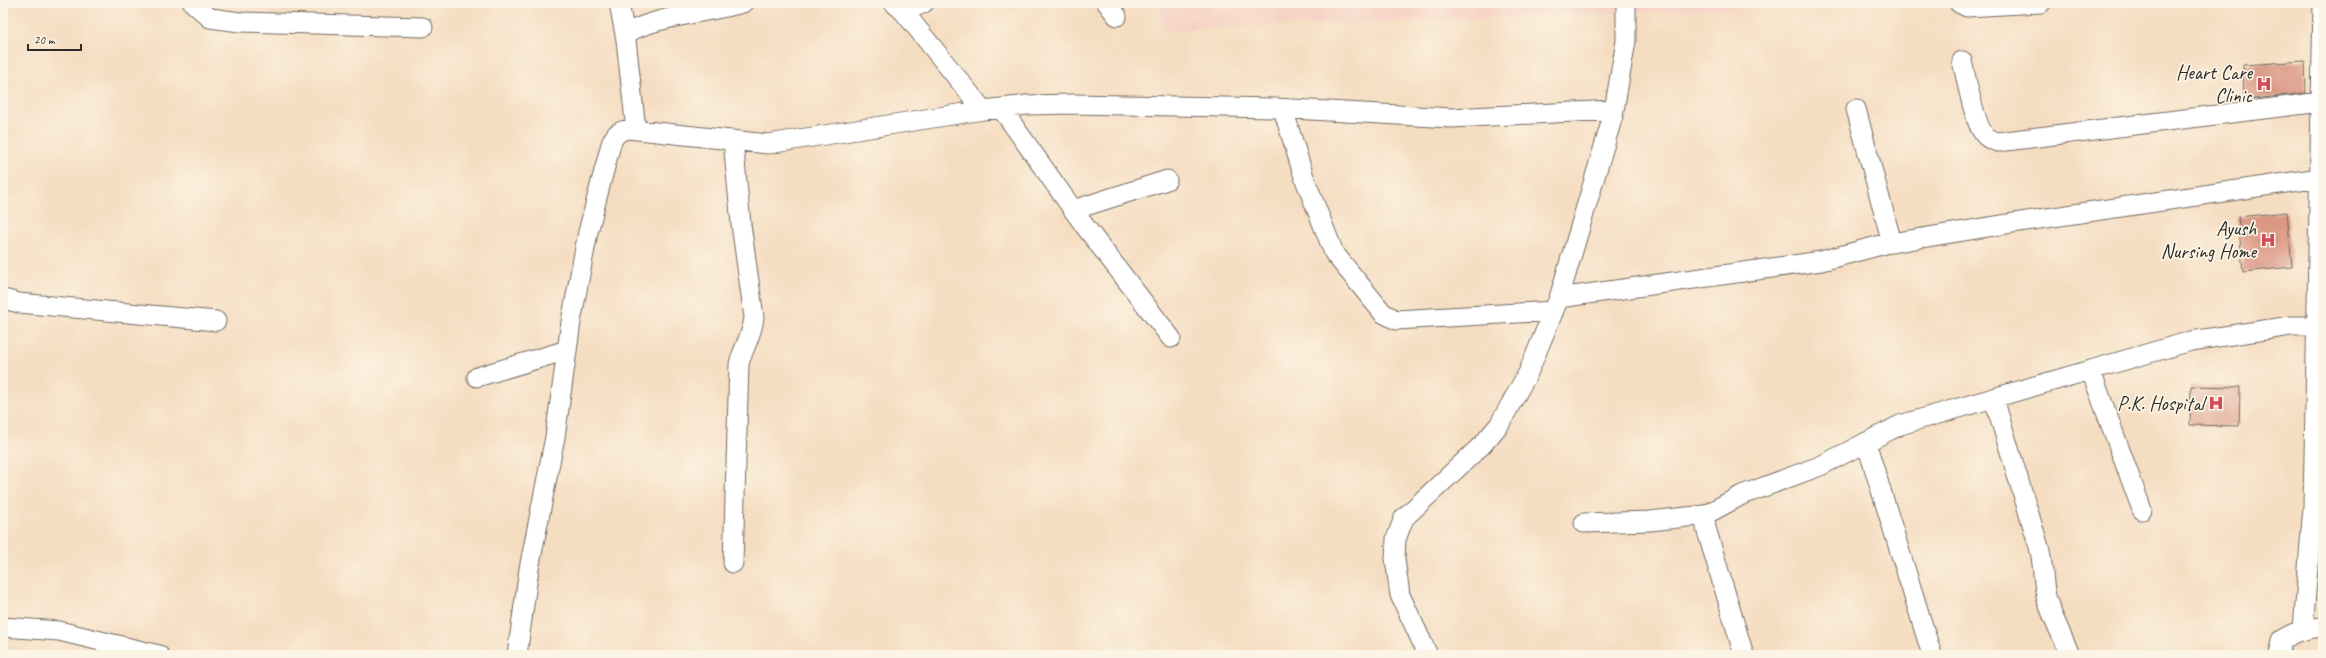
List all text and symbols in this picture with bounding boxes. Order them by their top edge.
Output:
scale bar [28,26,81,52]
text: 20 m [34,32,56,48]
place label: Heart Care Clinic [2176,60,2253,108]
hospital icon: Heart Care Clinic [2255,75,2273,93]
place label: Ayush Nursing Home [2161,216,2257,264]
hospital icon: Ayush Nursing Home [2259,231,2277,249]
place label: P.K. Hospital [2117,391,2208,416]
hospital icon: P.K. Hospital [2207,394,2225,412]

